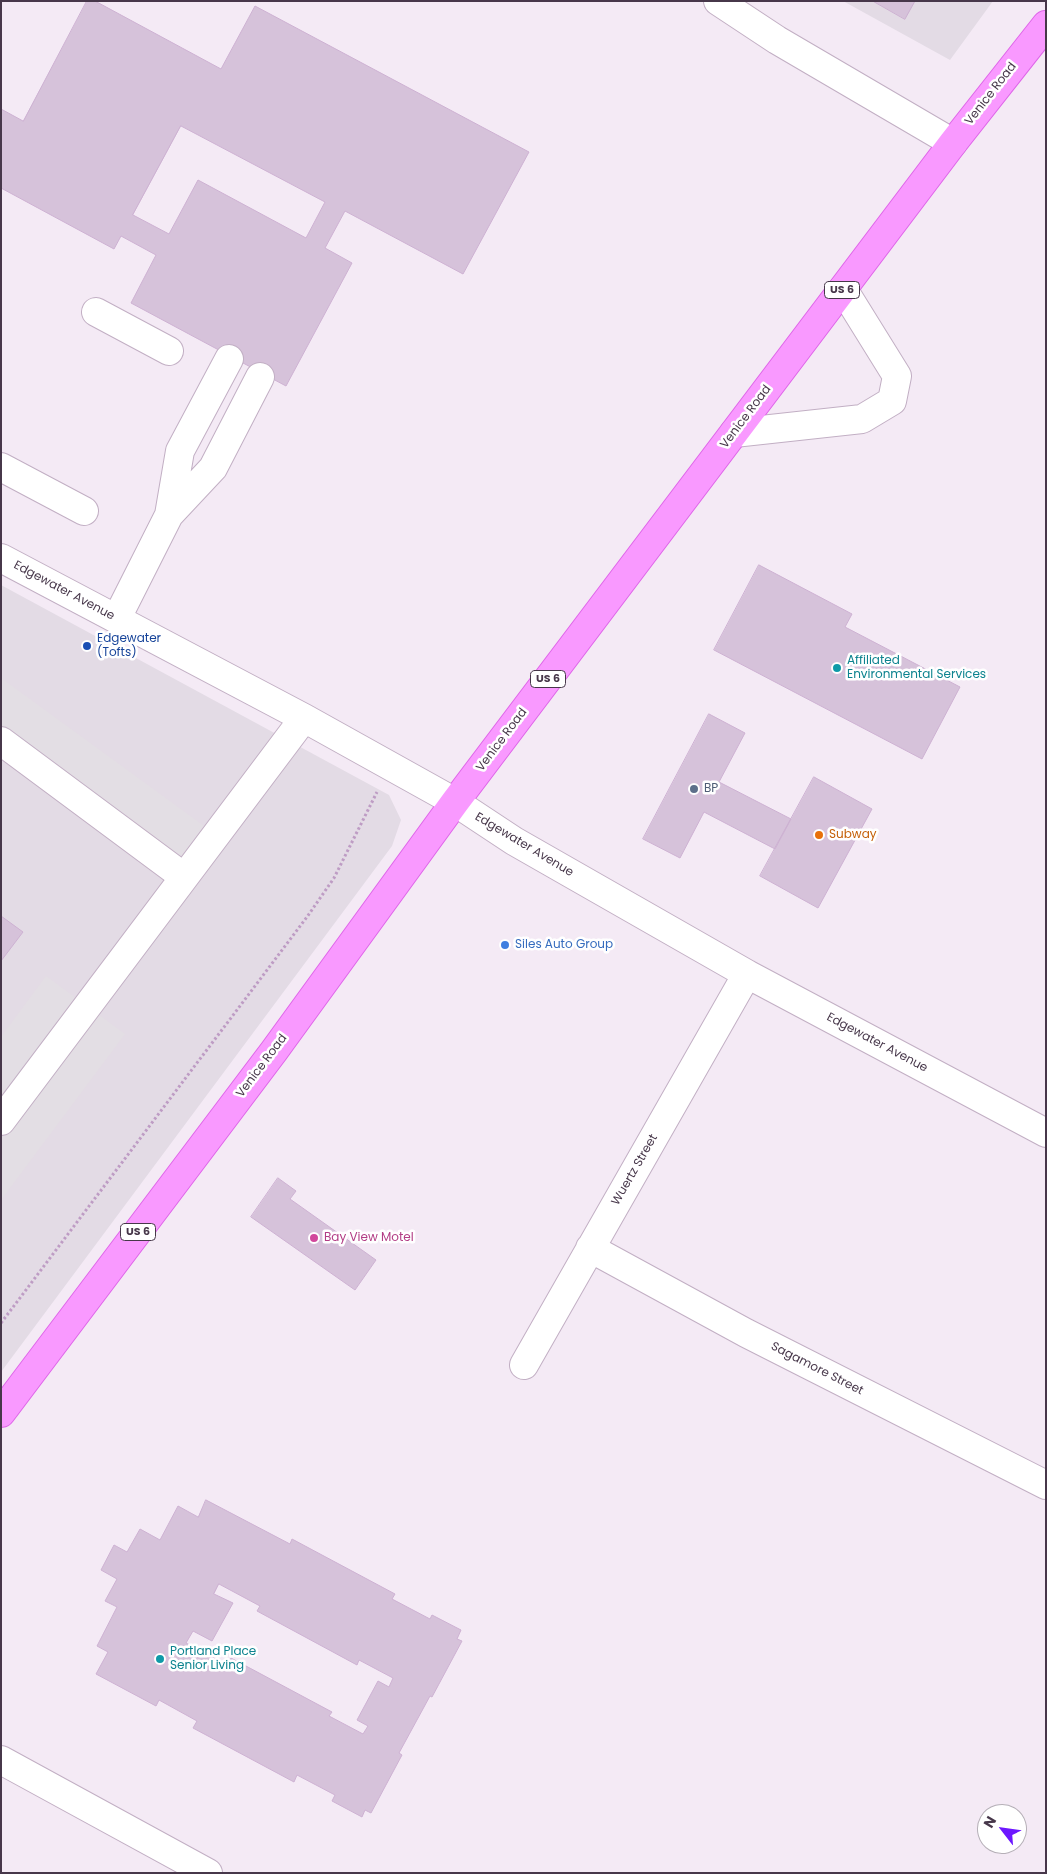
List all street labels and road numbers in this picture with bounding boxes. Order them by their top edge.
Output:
street label: Venice Road [962,60,1020,128]
road number: US 6 [824,282,860,298]
street label: Venice Road [718,383,774,451]
street label: Edgewater Avenue [11,558,117,624]
road number: US 6 [530,671,566,688]
street label: Venice Road [474,706,530,774]
street label: Edgewater Avenue [472,810,576,880]
street label: Edgewater Avenue [824,1010,930,1076]
street label: Venice Road [234,1032,290,1100]
street label: Wuertz Street [609,1132,661,1208]
road number: US 6 [120,1224,156,1240]
street label: Sagamore Street [768,1340,866,1398]

